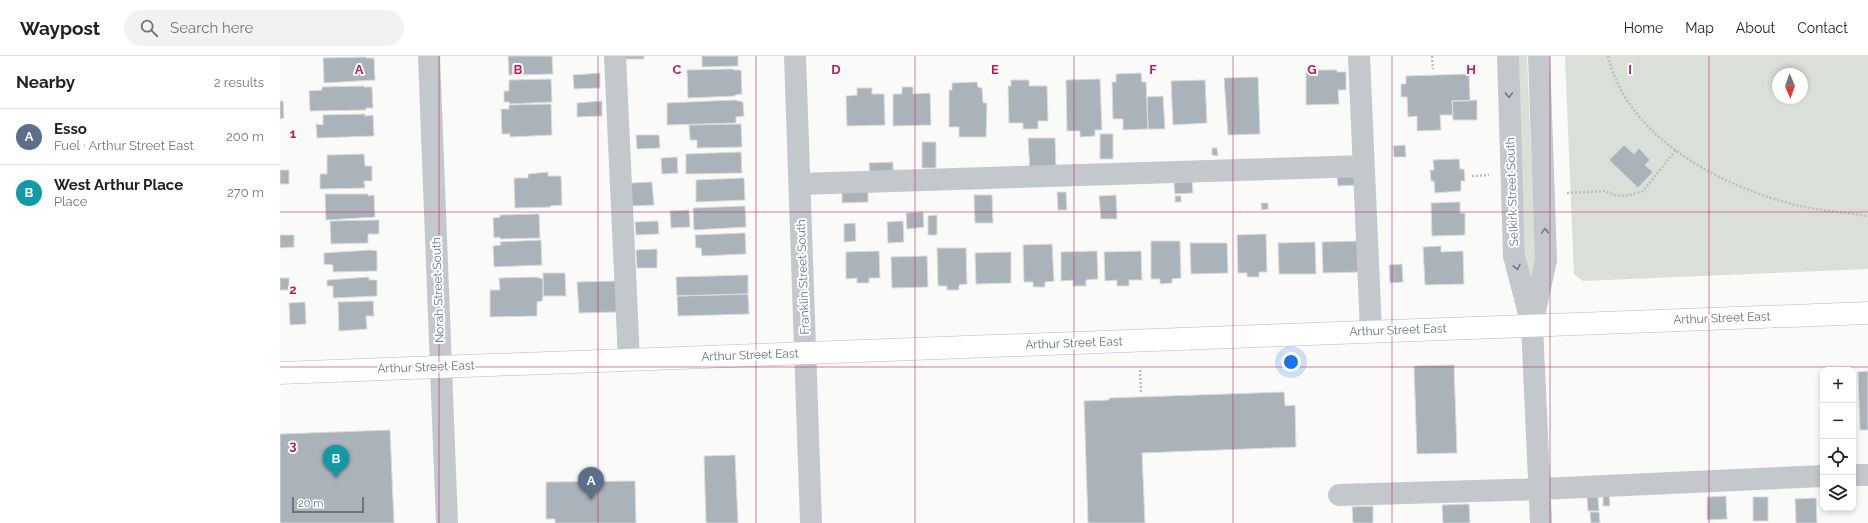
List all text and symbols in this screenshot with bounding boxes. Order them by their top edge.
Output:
search box [124,10,404,46]
text: Waypost [20,17,100,39]
icon: search [138,17,160,39]
text: Search here [170,19,253,37]
text: Home [1624,20,1663,36]
text: Map [1685,20,1714,36]
text: About [1736,20,1775,36]
text: Contact [1797,20,1848,36]
text: A [355,62,364,77]
text: B [514,62,523,77]
text: C [673,62,682,77]
text: D [831,62,841,77]
text: E [991,62,999,77]
text: F [1149,62,1157,77]
text: G [1307,62,1317,77]
text: H [1466,62,1476,77]
text: I [1628,62,1632,77]
north arrow [1772,68,1808,104]
text: Nearby [16,72,75,92]
text: 2 results [214,75,264,90]
one-way arrow [1505,92,1513,98]
text: Esso [54,120,87,138]
text: 1 [290,126,297,141]
text: A [25,129,33,144]
text: 200 m [226,129,264,144]
street label: Selkirk Street South [1503,137,1521,247]
text: Fuel · Arthur Street East [54,138,194,153]
text: West Arthur Place [54,176,183,194]
text: B [25,185,33,200]
text: 270 m [227,185,264,200]
text: Place [54,194,87,209]
street label: Franklin Street South [794,219,812,335]
one-way arrow [1541,228,1549,234]
street label: Norah Street South [429,237,447,343]
one-way arrow [1512,263,1521,270]
text: 2 [289,282,297,297]
street label: Arthur Street East [1673,309,1771,327]
street label: Arthur Street East [1349,321,1447,339]
street label: Arthur Street East [1025,334,1123,352]
street label: Arthur Street East [701,346,799,364]
your location [1281,352,1301,372]
street label: Arthur Street East [377,358,475,376]
map controls [1820,367,1856,511]
button: + [1820,367,1856,403]
button: − [1820,403,1856,439]
text: 3 [289,438,297,453]
button: locate [1820,439,1856,475]
pin: B [323,445,349,478]
pin: A [578,467,604,500]
button: layers [1820,475,1856,511]
scale bar [292,495,364,514]
text: 20 m [298,497,323,510]

